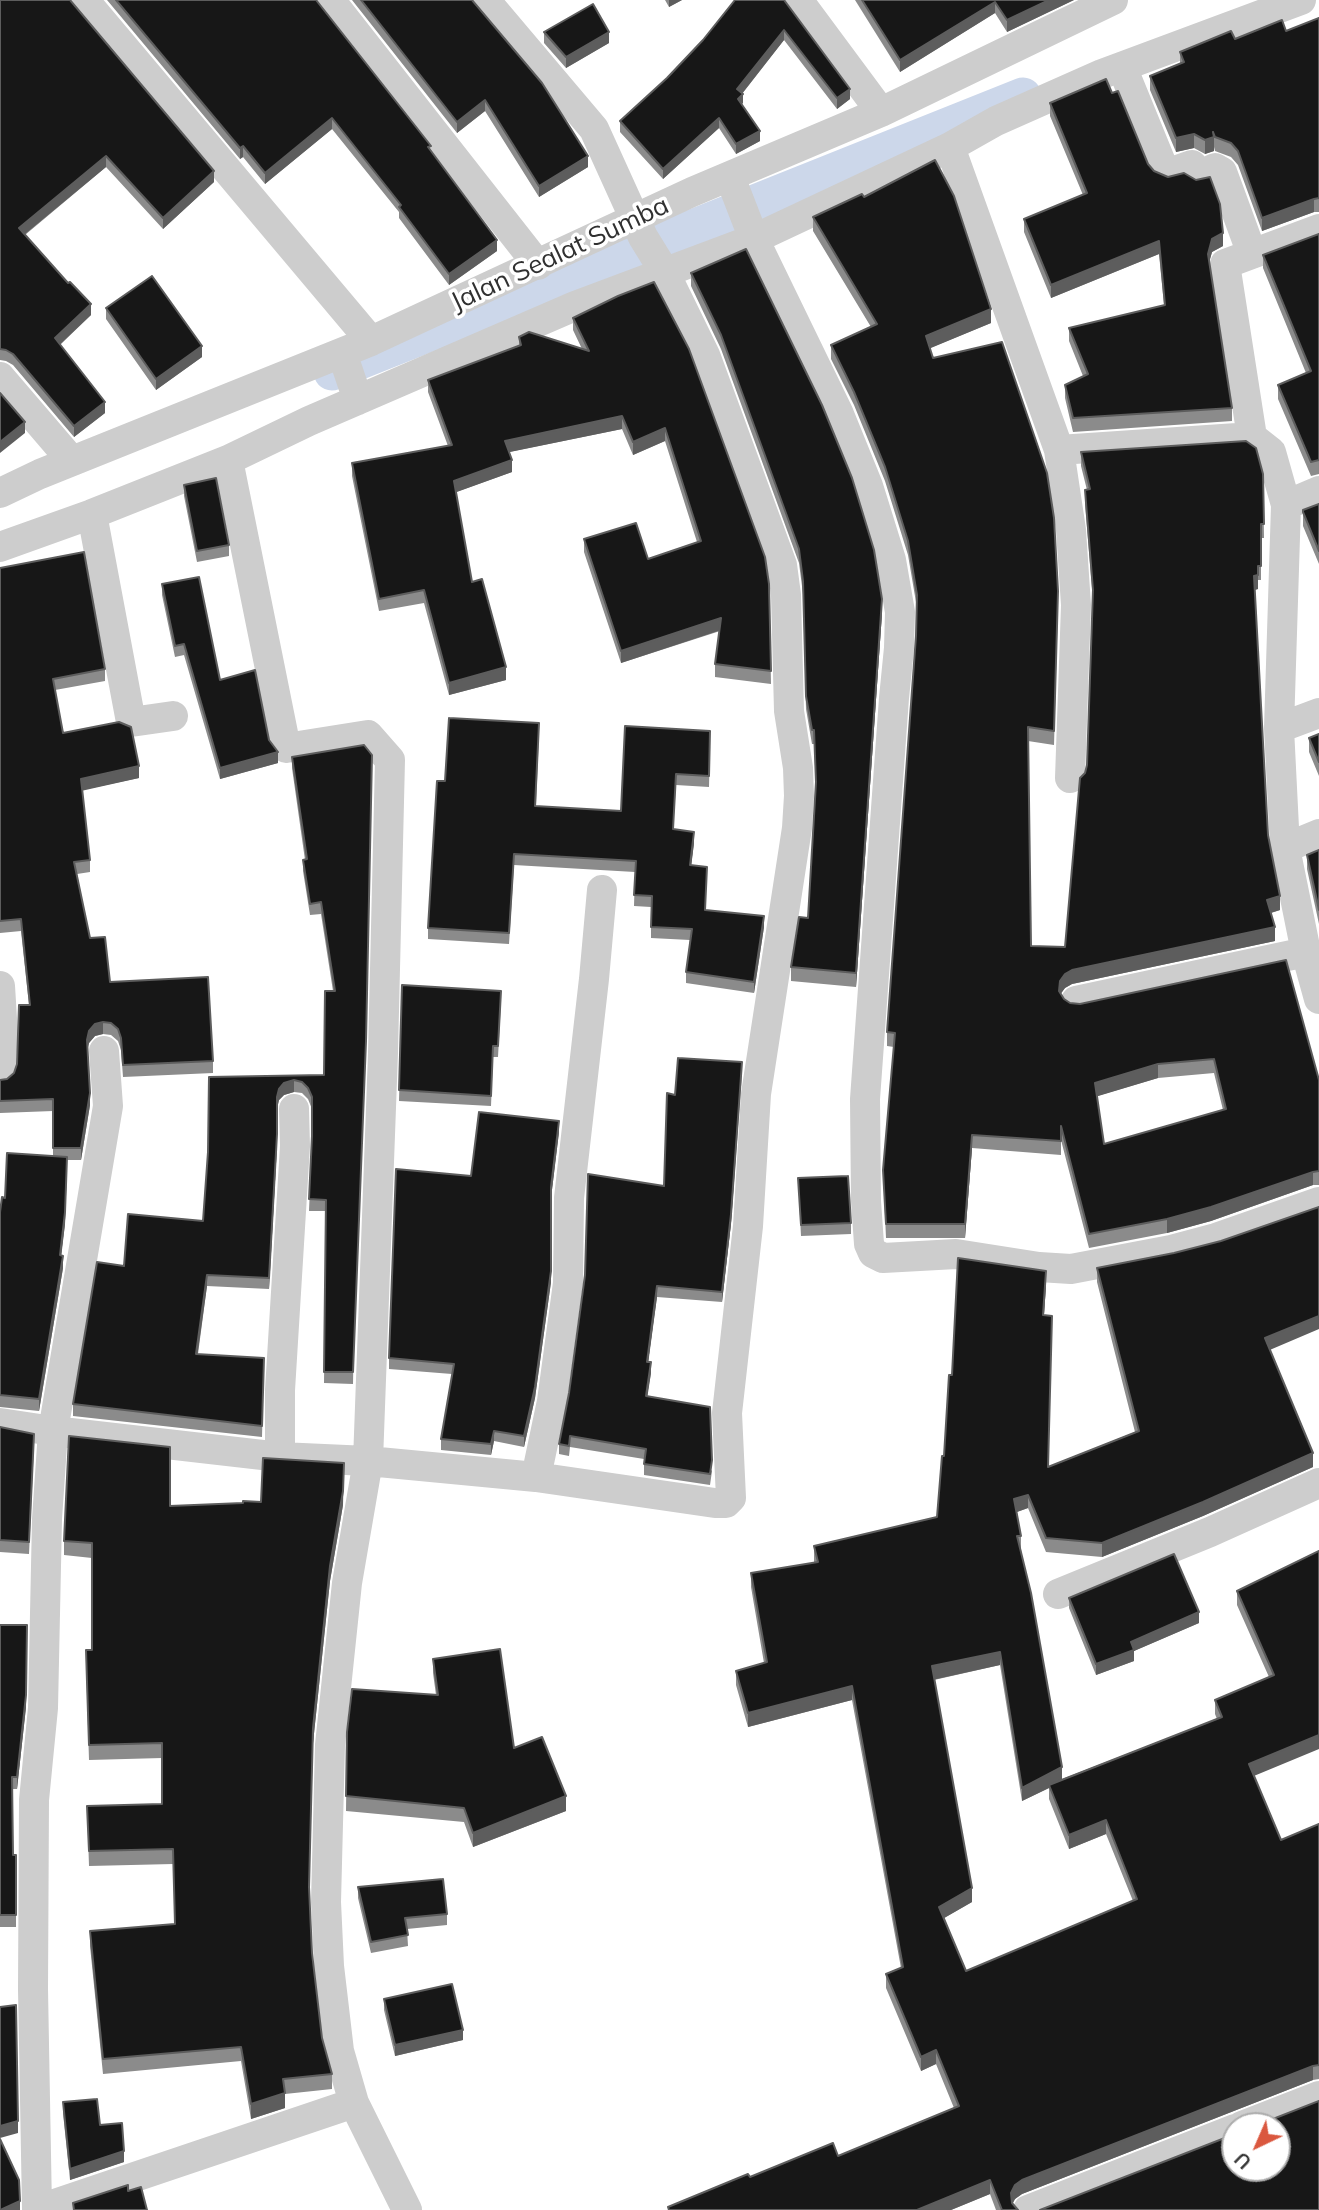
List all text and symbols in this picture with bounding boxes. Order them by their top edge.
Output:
street label: Jalan Sealat Sumba [446,190,674,318]
north arrow [1221,2112,1291,2182]
text: U [1229,2147,1256,2174]

